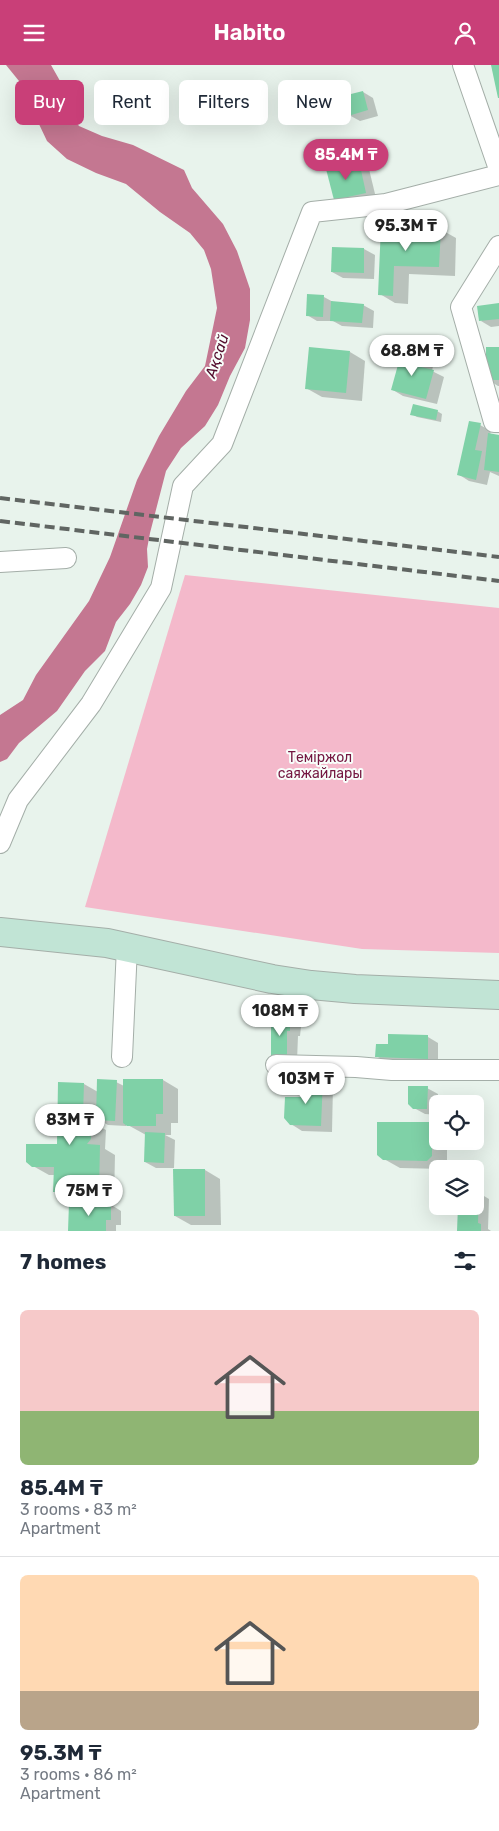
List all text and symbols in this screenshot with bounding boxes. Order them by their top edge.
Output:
icon: menu [20,19,48,47]
text: Habito [214,19,285,46]
icon: person [451,19,479,47]
chip: Buy [15,80,84,125]
chip: Rent [94,80,169,125]
chip: Filters [179,80,268,125]
chip: New [278,80,351,125]
pin: 85.4M ₸ [300,139,392,181]
text: 85.4M ₸ [314,145,378,164]
pin: 95.3M ₸ [360,209,452,252]
text: 95.3M ₸ [375,216,437,235]
water label: Ақсай [201,332,232,381]
pin: 68.8M ₸ [366,335,458,377]
text: 68.8M ₸ [380,341,444,360]
park label: Теміржол саяжайлары [278,749,362,782]
pin: 108M ₸ [239,995,321,1037]
text: 108M ₸ [252,1001,308,1020]
pin: 103M ₸ [265,1063,347,1105]
text: 103M ₸ [278,1069,334,1088]
map controls [429,1095,484,1215]
button: locate [429,1095,484,1150]
pin: 83M ₸ [35,1103,105,1146]
text: 83M ₸ [46,1110,94,1129]
button: layers [429,1160,484,1215]
pin: 75M ₸ [54,1175,124,1217]
text: 75M ₸ [66,1181,112,1200]
icon: filters [451,1247,479,1275]
text: 7 homes [20,1249,106,1274]
icon: home [205,1342,295,1432]
text: 85.4M ₸ [20,1475,103,1500]
text: 3 rooms · 83 m² [20,1500,137,1519]
text: Apartment [20,1519,100,1538]
icon: home [205,1608,295,1698]
text: 95.3M ₸ [20,1740,102,1765]
text: 3 rooms · 86 m² [20,1765,137,1784]
text: Apartment [20,1784,100,1803]

